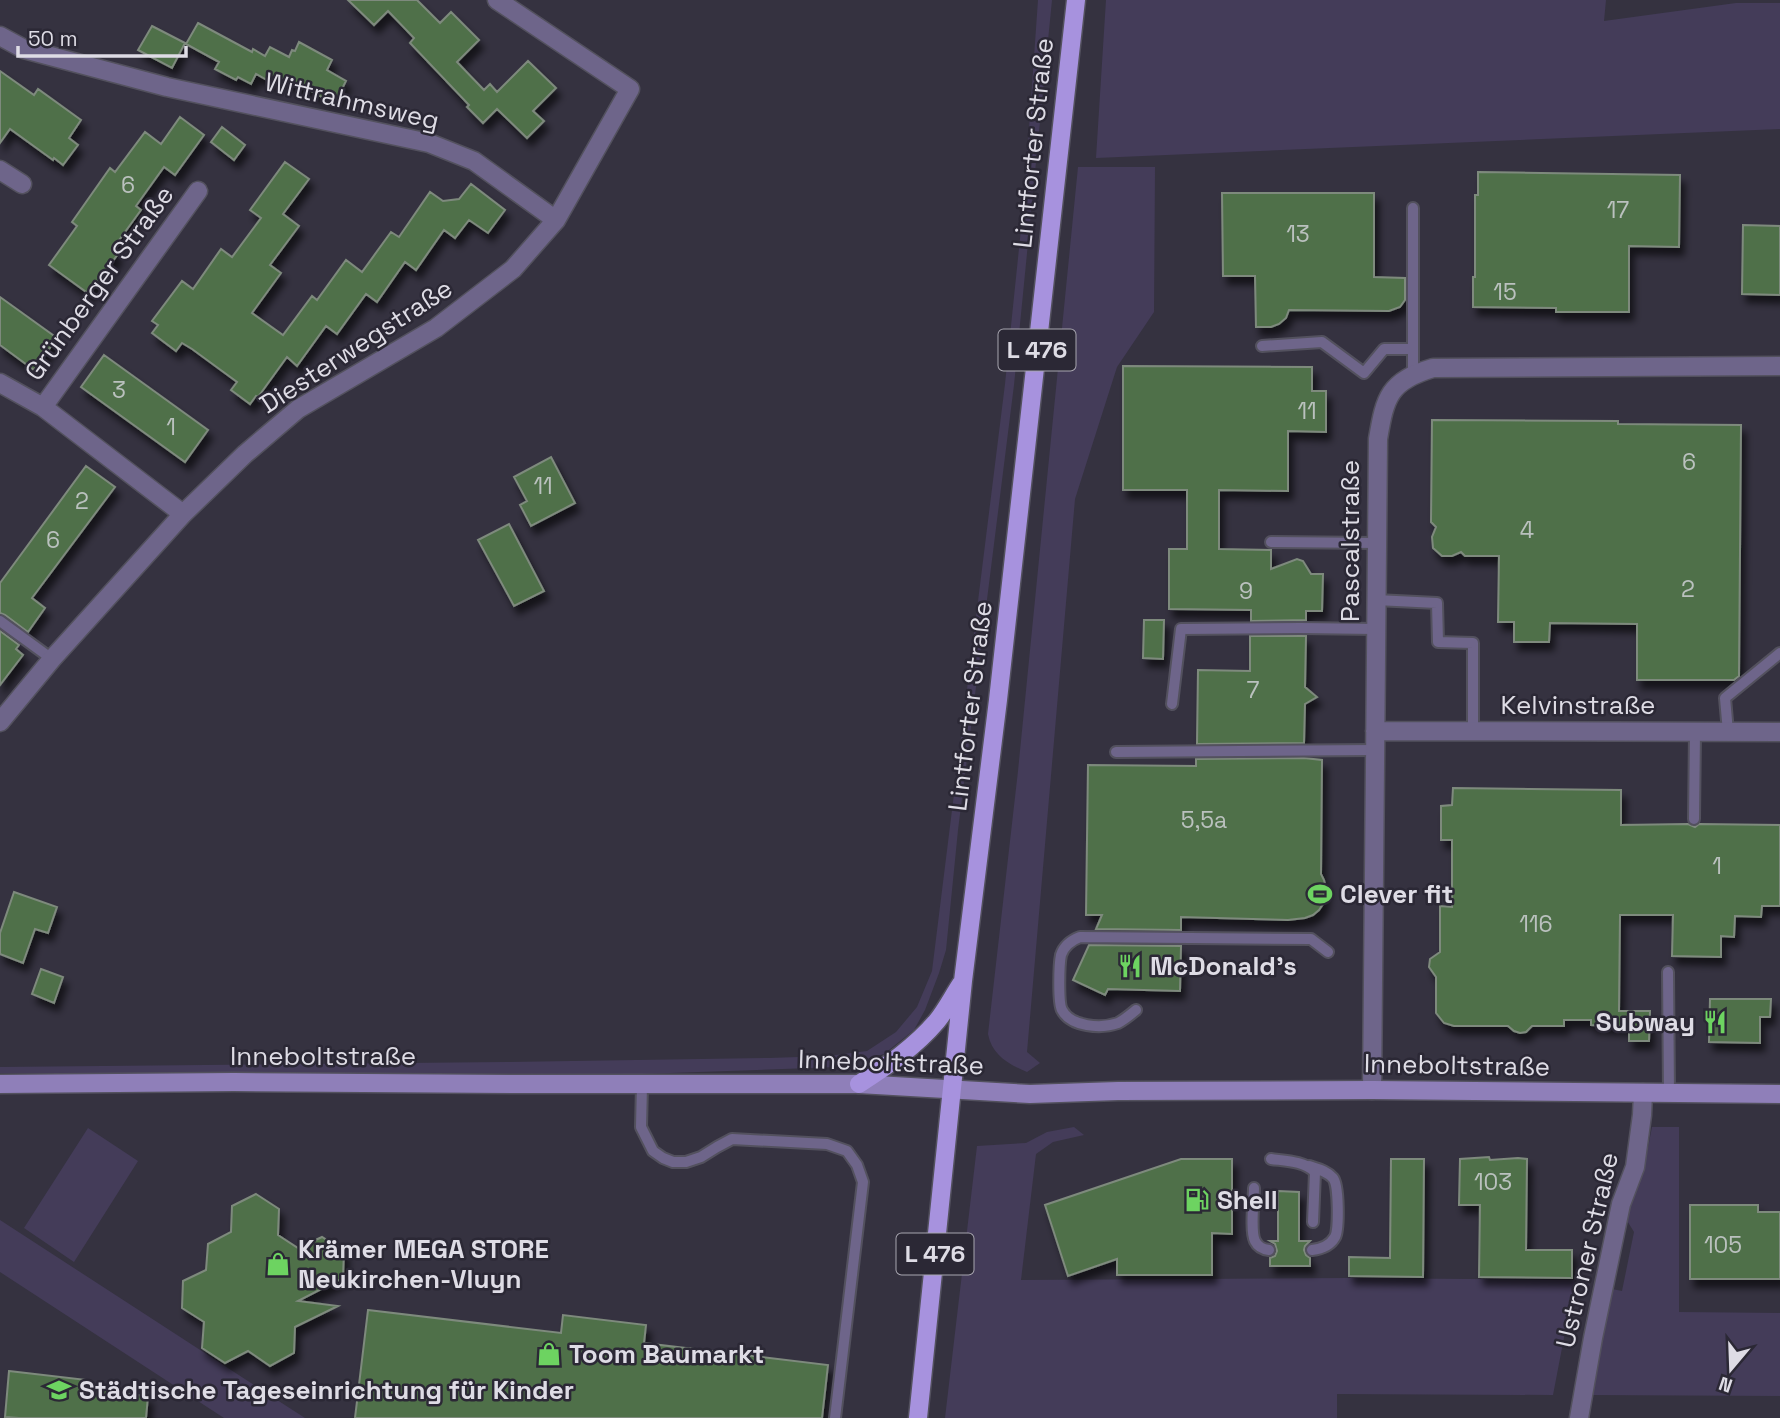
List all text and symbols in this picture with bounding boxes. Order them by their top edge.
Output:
scale bar [18,14,186,58]
text: 50 m [28,25,78,52]
street label: Lintforter Straße [1005,36,1061,250]
street label: Wittrahmsweg [261,64,443,138]
house number: 6 [121,170,135,200]
street label: Grünberger Straße [17,179,181,387]
house number: 17 [1607,195,1629,225]
house number: 13 [1286,219,1310,249]
street label: Diesterwegstraße [253,271,459,421]
house number: 15 [1493,277,1517,307]
road number: L 476 [998,330,1076,370]
house number: 3 [112,375,126,405]
house number: 11 [1297,396,1317,426]
house number: 1 [166,412,176,442]
house number: 6 [1682,447,1696,477]
street label: Pascalstraße [1333,460,1367,622]
house number: 11 [533,471,553,501]
house number: 2 [75,486,89,516]
house number: 4 [1520,515,1534,545]
house number: 6 [46,525,60,555]
house number: 2 [1681,574,1695,604]
house number: 9 [1239,576,1253,606]
street label: Lintforter Straße [940,599,1000,813]
house number: 7 [1247,675,1260,705]
street label: Kelvinstraße [1501,688,1655,722]
house number: 5,5a [1181,805,1227,835]
house number: 1 [1712,851,1722,881]
place label: Clever fit [1340,877,1453,911]
sports icon: Clever fit [1306,880,1334,908]
house number: 116 [1519,909,1553,939]
place label: McDonald's [1150,949,1297,983]
restaurant icon: McDonald's [1116,952,1144,980]
place label: Subway [1596,1005,1695,1039]
restaurant icon: Subway [1701,1008,1729,1036]
street label: Inneboltstraße [230,1039,416,1073]
street label: Inneboltstraße [797,1042,985,1082]
street label: Inneboltstraße [1364,1046,1550,1084]
street label: Ustroner Straße [1548,1149,1626,1351]
house number: 103 [1474,1167,1512,1197]
place label: Shell [1217,1183,1278,1217]
fuel station icon: Shell [1183,1186,1211,1214]
house number: 105 [1704,1230,1742,1260]
place label: Krämer MEGA STORE Neukirchen-Vluyn [298,1232,549,1296]
road number: L 476 [897,1234,974,1274]
shop icon: Krämer MEGA STORE Neukirchen-Vluyn [264,1250,292,1278]
north arrow [1696,1334,1766,1404]
place label: Toom Baumarkt [569,1337,764,1371]
shop icon: Toom Baumarkt [535,1340,563,1368]
text: N [1716,1371,1736,1398]
place label: Städtische Tageseinrichtung für Kinder [79,1373,574,1407]
school or university icon: Städtische Tageseinrichtung für Kinder [45,1376,73,1404]

